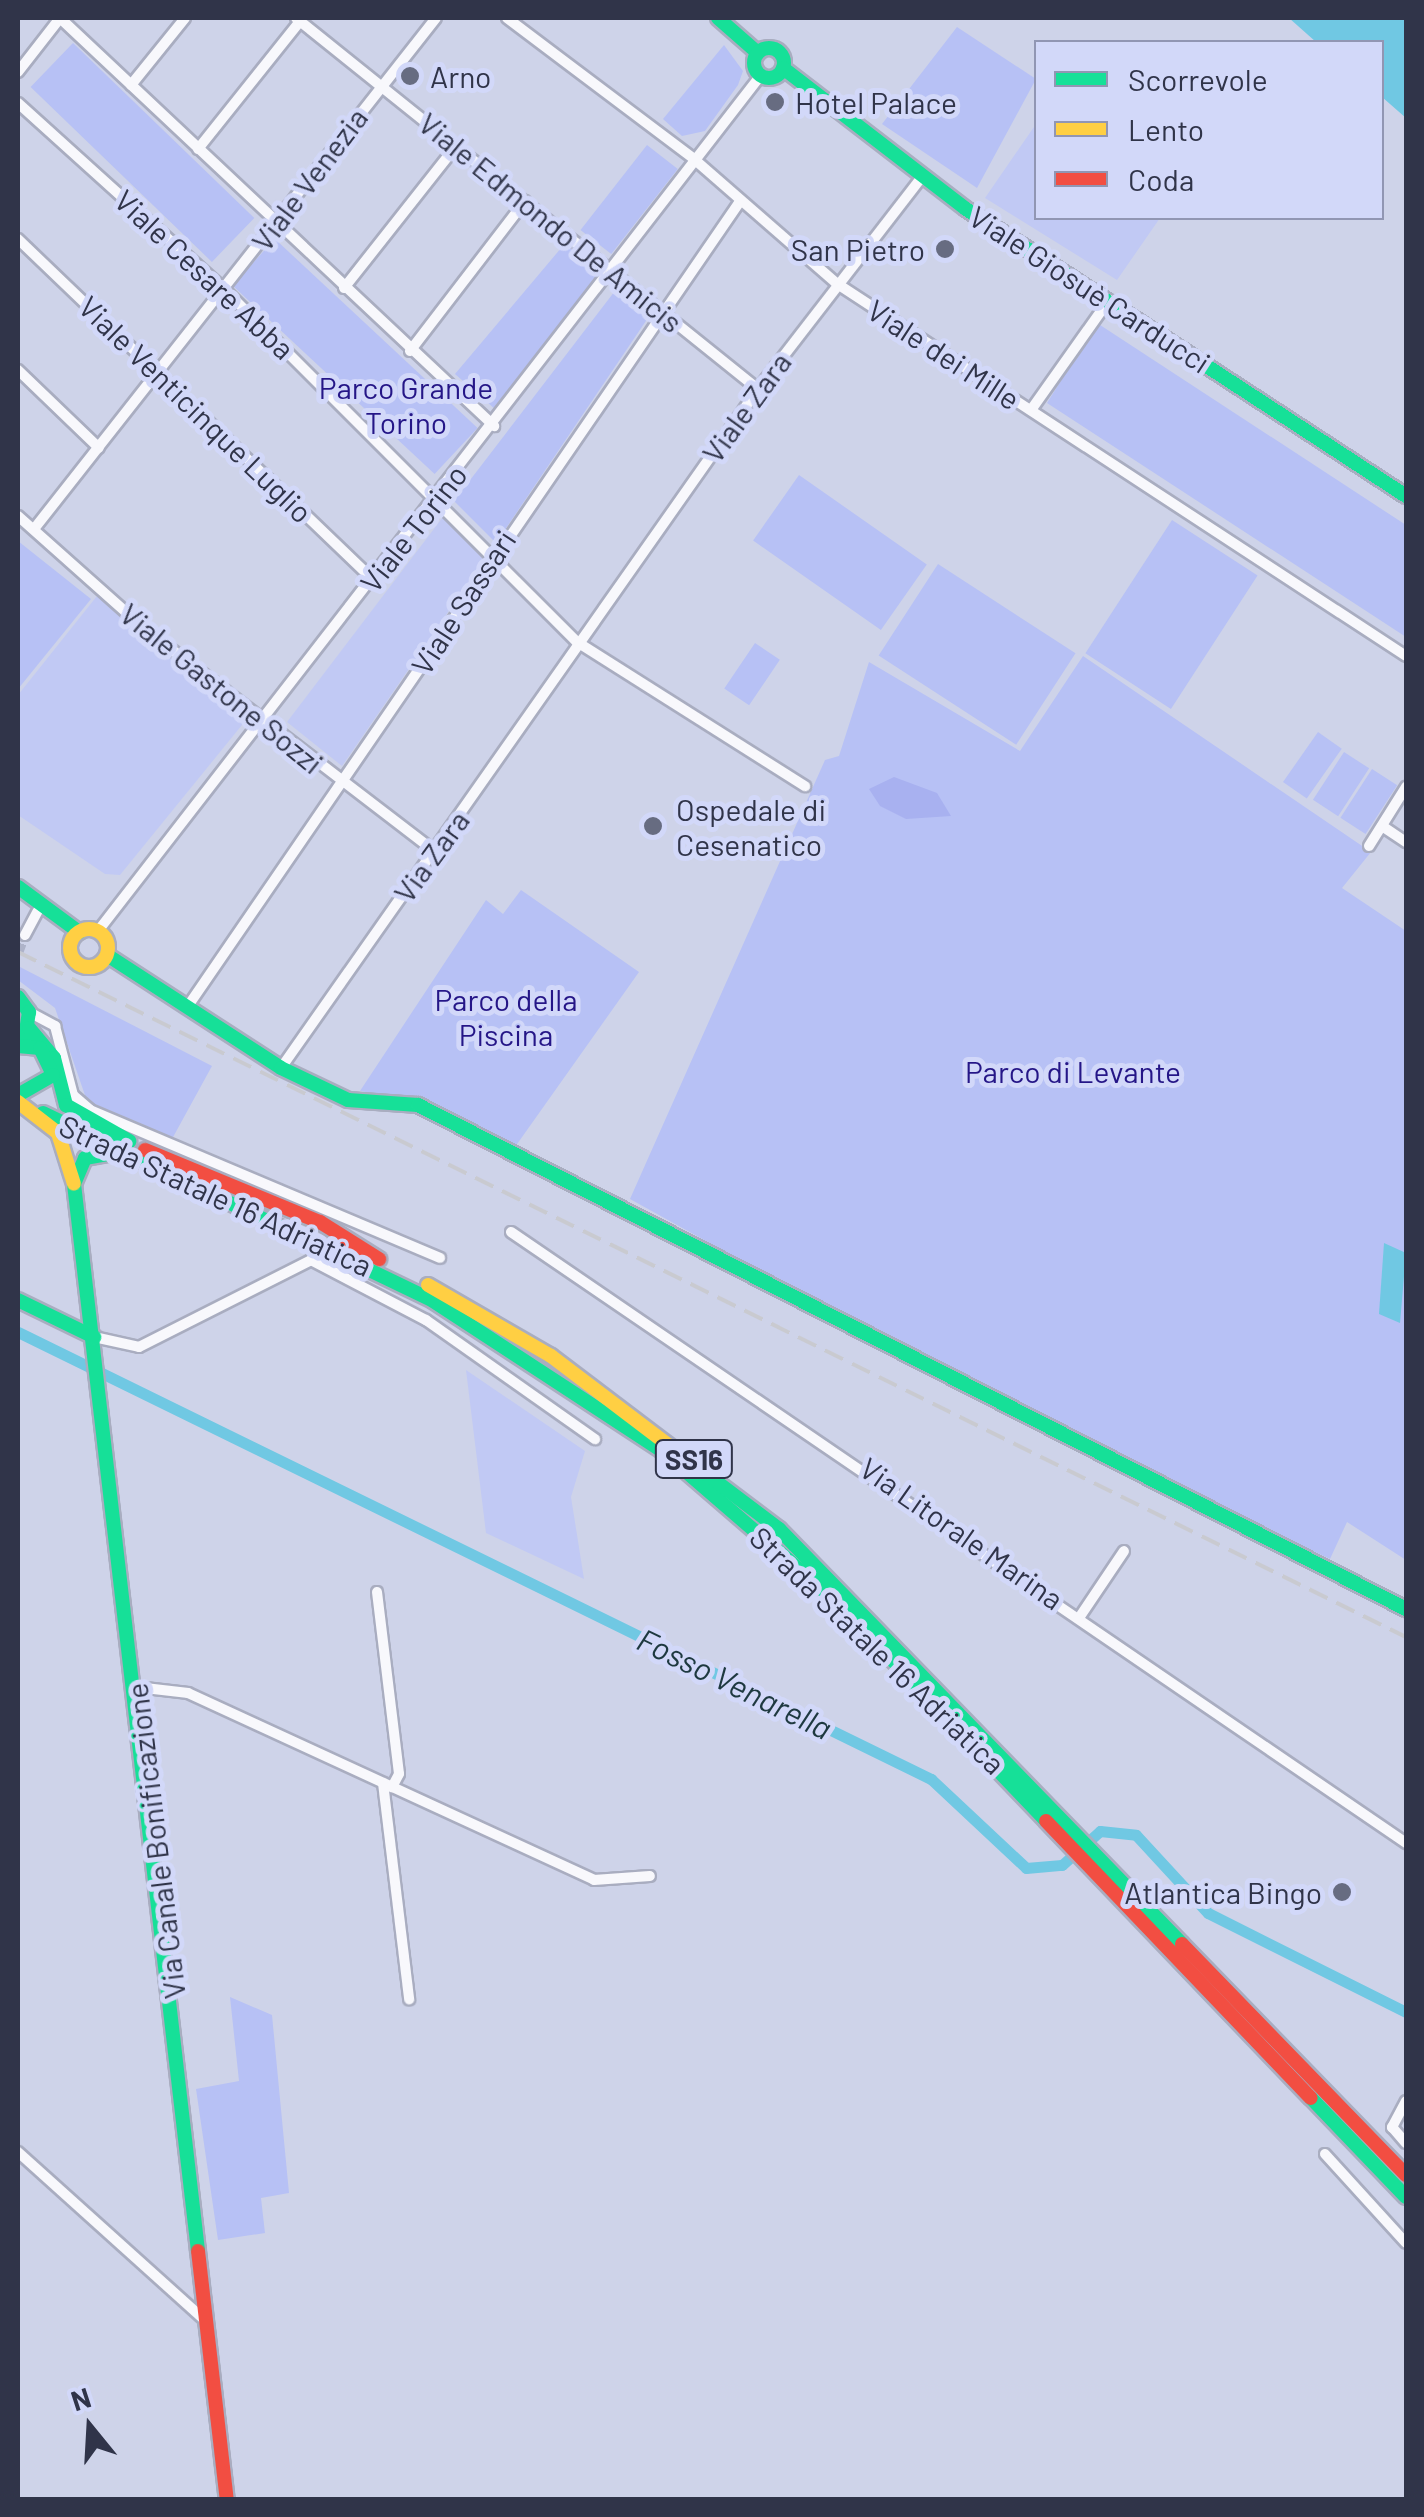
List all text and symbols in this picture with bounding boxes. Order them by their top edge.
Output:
legend [1034,40,1384,220]
place label: Arno [430,58,491,94]
text: Scorrevole [1128,61,1268,97]
marker: Arno [399,65,421,87]
place label: Hotel Palace [795,84,957,120]
marker: Hotel Palace [764,91,786,113]
street label: Viale Venezia [243,100,375,258]
street label: Viale Edmondo De Amicis [412,105,690,339]
text: Lento [1128,111,1204,147]
text: Coda [1128,161,1194,197]
street label: Viale Cesare Abba [108,182,302,366]
street label: Viale Giosuè Carducci [963,198,1217,380]
place label: San Pietro [791,231,925,267]
marker: San Pietro [934,238,956,260]
street label: Viale Venticinque Luglio [72,288,320,530]
street label: Viale dei Mille [861,291,1027,417]
street label: Viale Zara [694,345,798,469]
park label: Parco Grande Torino [319,369,493,440]
street label: Viale Torino [352,457,474,599]
street label: Viale Sassari [403,523,523,681]
street label: Viale Gastone Sozzi [113,595,331,781]
place label: Ospedale di Cesenatico [676,791,826,862]
street label: Via Zara [386,803,476,909]
marker: Ospedale di Cesenatico [640,813,666,839]
park label: Parco della Piscina [434,981,578,1052]
park label: Parco di Levante [965,1053,1181,1089]
street label: Strada Statale 16 Adriatica [54,1107,378,1283]
road number: SS16 [654,1436,734,1482]
street label: Via Litorale Marina [853,1449,1071,1617]
street label: Strada Statale 16 Adriatica [743,1519,1013,1781]
water label: Fosso Venarella [631,1619,839,1747]
street label: Via Canale Bonificazione [118,1681,192,2001]
place label: Atlantica Bingo [1124,1874,1322,1910]
marker: Atlantica Bingo [1331,1881,1353,1903]
north arrow [40,2377,140,2477]
text: N [67,2379,95,2418]

